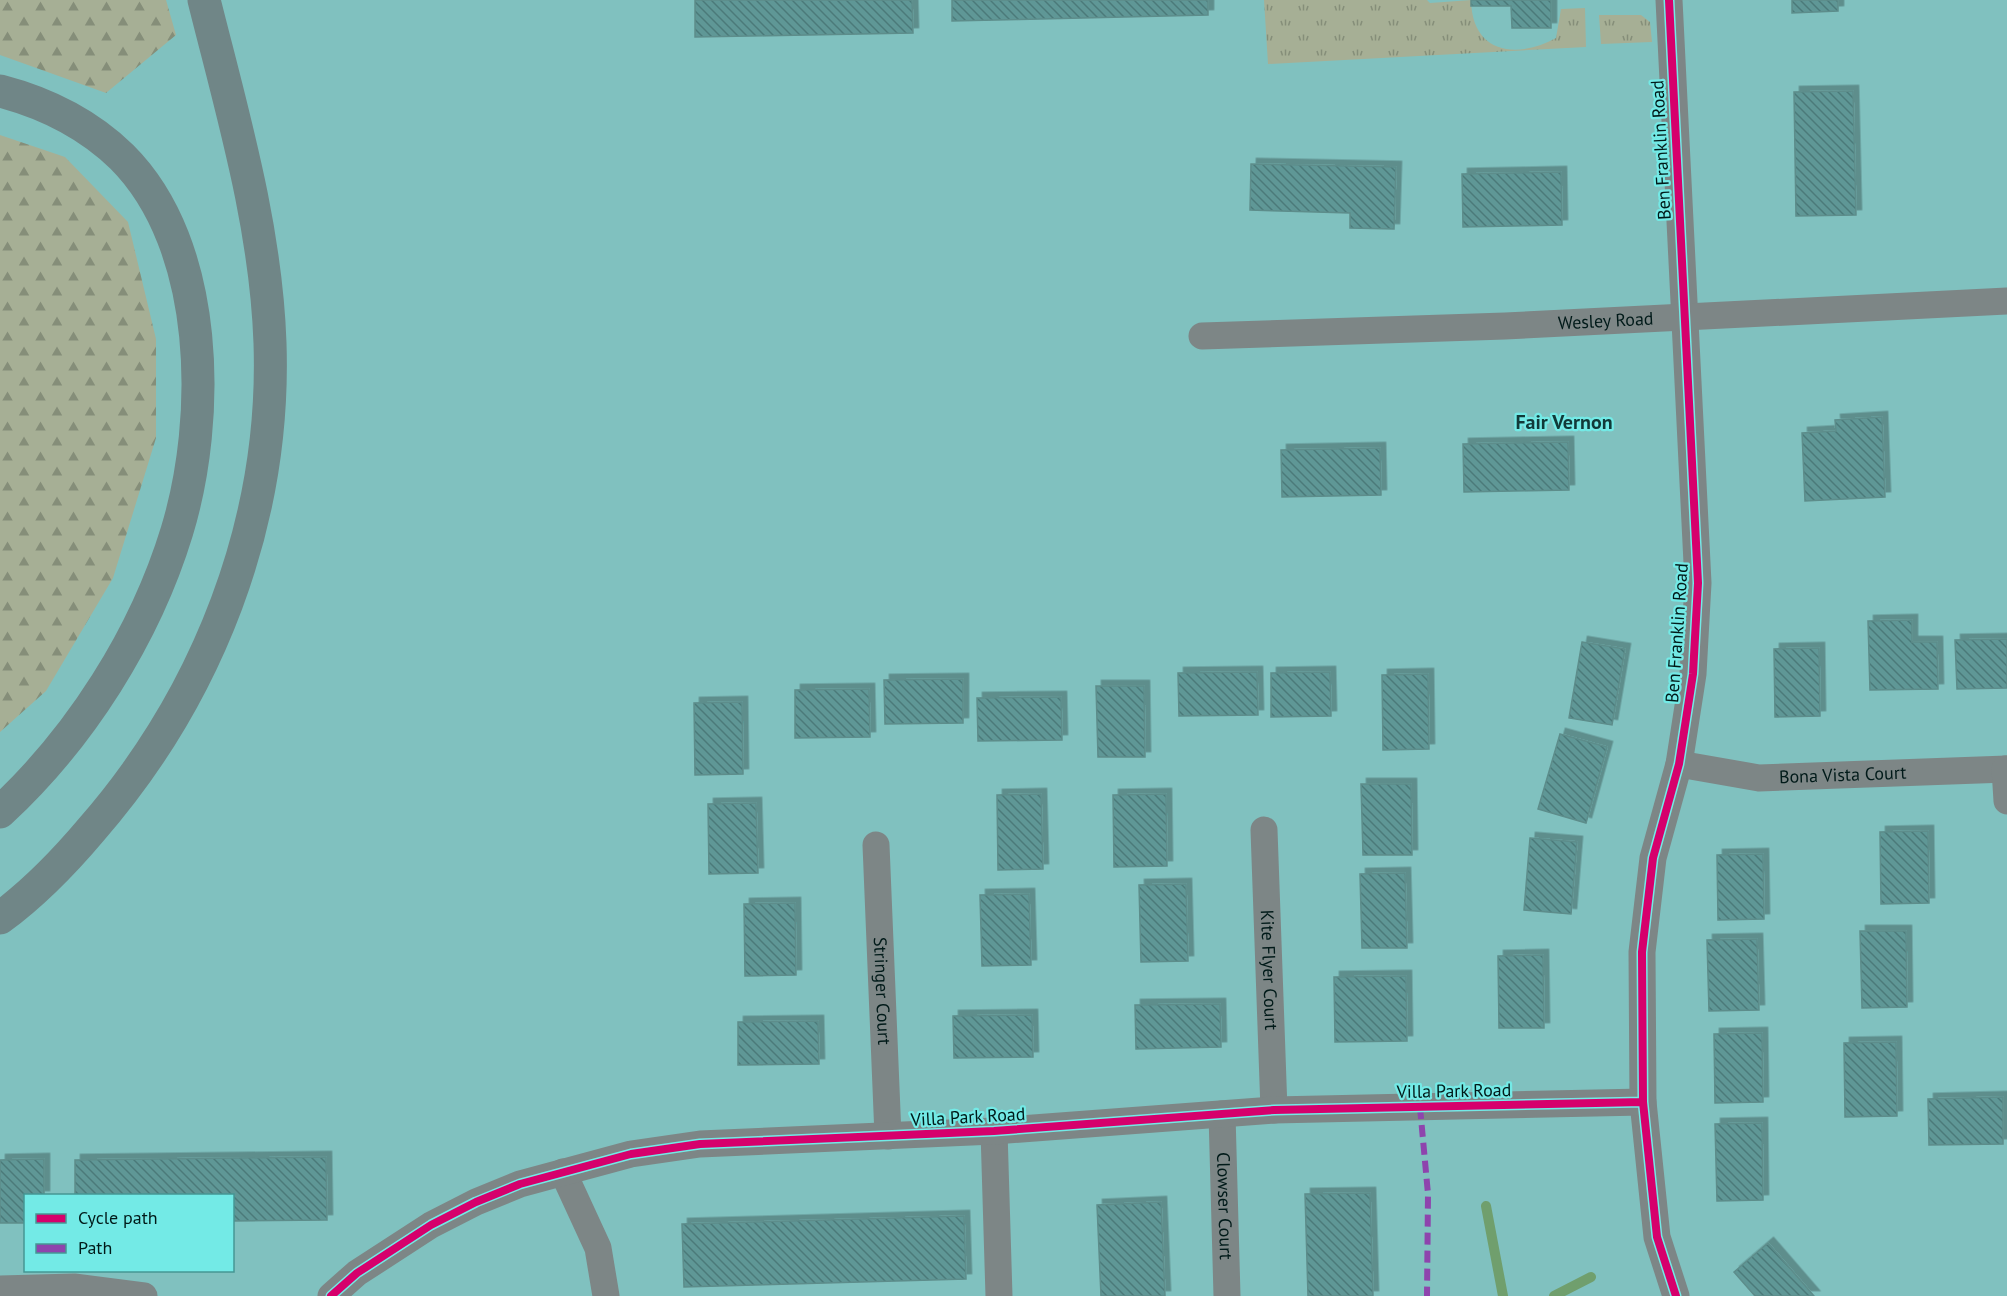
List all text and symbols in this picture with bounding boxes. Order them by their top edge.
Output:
street label: Ben Franklin Road [1645,80,1676,221]
street label: Wesley Road [1557,307,1654,334]
district label: Fair Vernon [1515,409,1613,435]
street label: Ben Franklin Road [1660,562,1693,704]
street label: Bona Vista Court [1779,761,1907,788]
street label: Kite Flyer Court [1256,909,1283,1030]
street label: Stringer Court [869,936,896,1045]
street label: Villa Park Road [1395,1078,1512,1103]
street label: Villa Park Road [909,1102,1026,1131]
street label: Clowser Court [1212,1152,1238,1260]
legend [24,1194,234,1272]
text: Cycle path [78,1206,158,1229]
text: Path [78,1236,112,1259]

